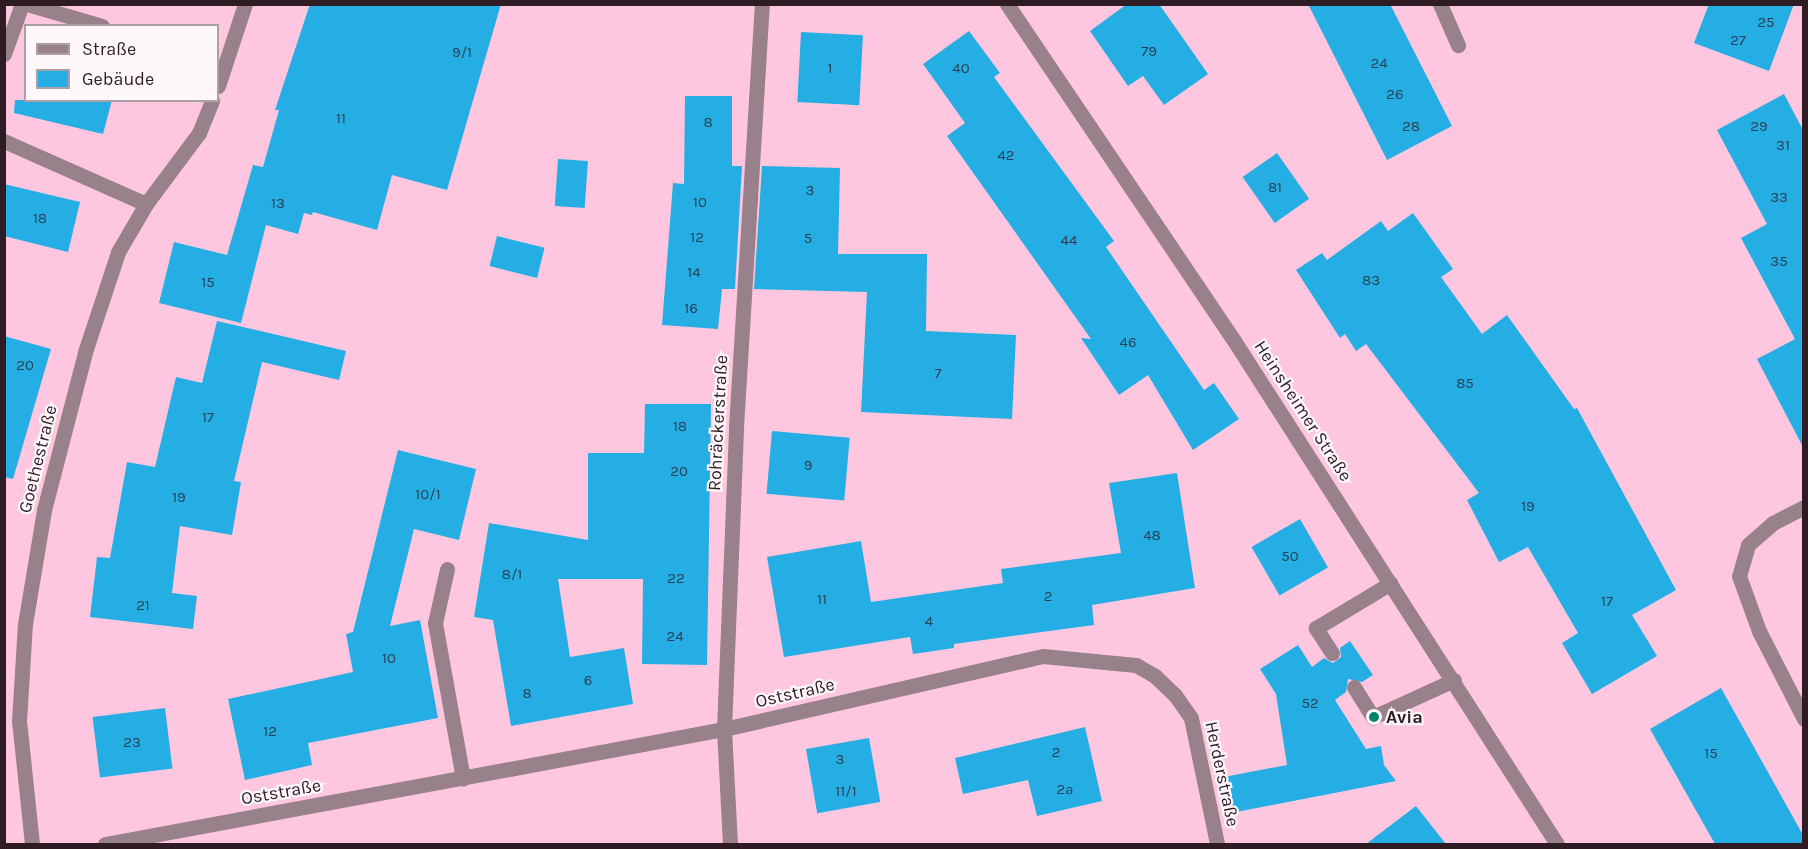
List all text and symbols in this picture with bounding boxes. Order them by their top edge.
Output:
house number: 25 [1757,14,1775,32]
legend [24,24,219,102]
house number: 27 [1730,32,1746,50]
text: Straße [82,38,136,60]
house number: 79 [1141,43,1157,61]
house number: 9/1 [452,44,472,62]
house number: 24 [1370,55,1388,73]
house number: 1 [828,60,832,78]
house number: 40 [952,60,970,78]
text: Gebäude [82,68,154,90]
house number: 26 [1386,86,1404,104]
house number: 11 [336,110,346,128]
house number: 8 [703,114,713,132]
house number: 28 [1402,118,1420,136]
house number: 29 [1750,118,1768,136]
house number: 31 [1776,137,1790,155]
house number: 42 [997,147,1015,165]
house number: 81 [1268,179,1282,197]
house number: 3 [806,182,814,200]
house number: 33 [1770,189,1788,207]
house number: 10 [693,194,707,212]
house number: 13 [271,195,285,213]
house number: 18 [33,210,47,228]
house number: 12 [690,229,704,247]
house number: 5 [804,230,812,248]
house number: 44 [1061,232,1077,250]
house number: 35 [1770,253,1788,271]
house number: 14 [687,264,701,282]
house number: 83 [1362,272,1380,290]
house number: 15 [201,274,215,292]
house number: 16 [684,300,698,318]
house number: 46 [1120,334,1136,352]
street label: Heinsheimer Straße [1249,336,1357,486]
street label: Rohräckerstraße [704,354,732,492]
house number: 20 [16,357,34,375]
house number: 7 [934,365,942,383]
house number: 85 [1456,375,1474,393]
street label: Goethestraße [14,403,62,515]
house number: 17 [202,409,214,427]
house number: 18 [673,418,687,436]
house number: 9 [804,457,812,475]
house number: 20 [670,463,688,481]
house number: 10/1 [415,486,441,504]
house number: 19 [172,489,186,507]
house number: 19 [1521,498,1535,516]
house number: 48 [1143,527,1161,545]
house number: 50 [1281,548,1299,566]
house number: 8/1 [502,566,522,584]
house number: 22 [667,570,685,588]
house number: 2 [1044,588,1052,606]
house number: 11 [817,591,827,609]
house number: 17 [1601,593,1613,611]
house number: 21 [136,597,150,615]
house number: 4 [925,613,933,631]
house number: 24 [666,628,684,646]
house number: 10 [382,650,396,668]
house number: 6 [584,672,592,690]
street label: Oststraße [753,673,837,713]
house number: 8 [522,685,532,703]
house number: 52 [1301,695,1319,713]
place label: Avia [1386,706,1423,728]
marker: Avia [1367,710,1381,724]
street label: Herderstraße [1200,719,1244,829]
house number: 12 [263,723,277,741]
house number: 23 [123,734,141,752]
house number: 2 [1052,744,1060,762]
house number: 15 [1704,745,1718,763]
house number: 3 [836,751,844,769]
street label: Oststraße [239,774,323,810]
house number: 2a [1057,781,1073,799]
house number: 11/1 [835,783,857,801]

